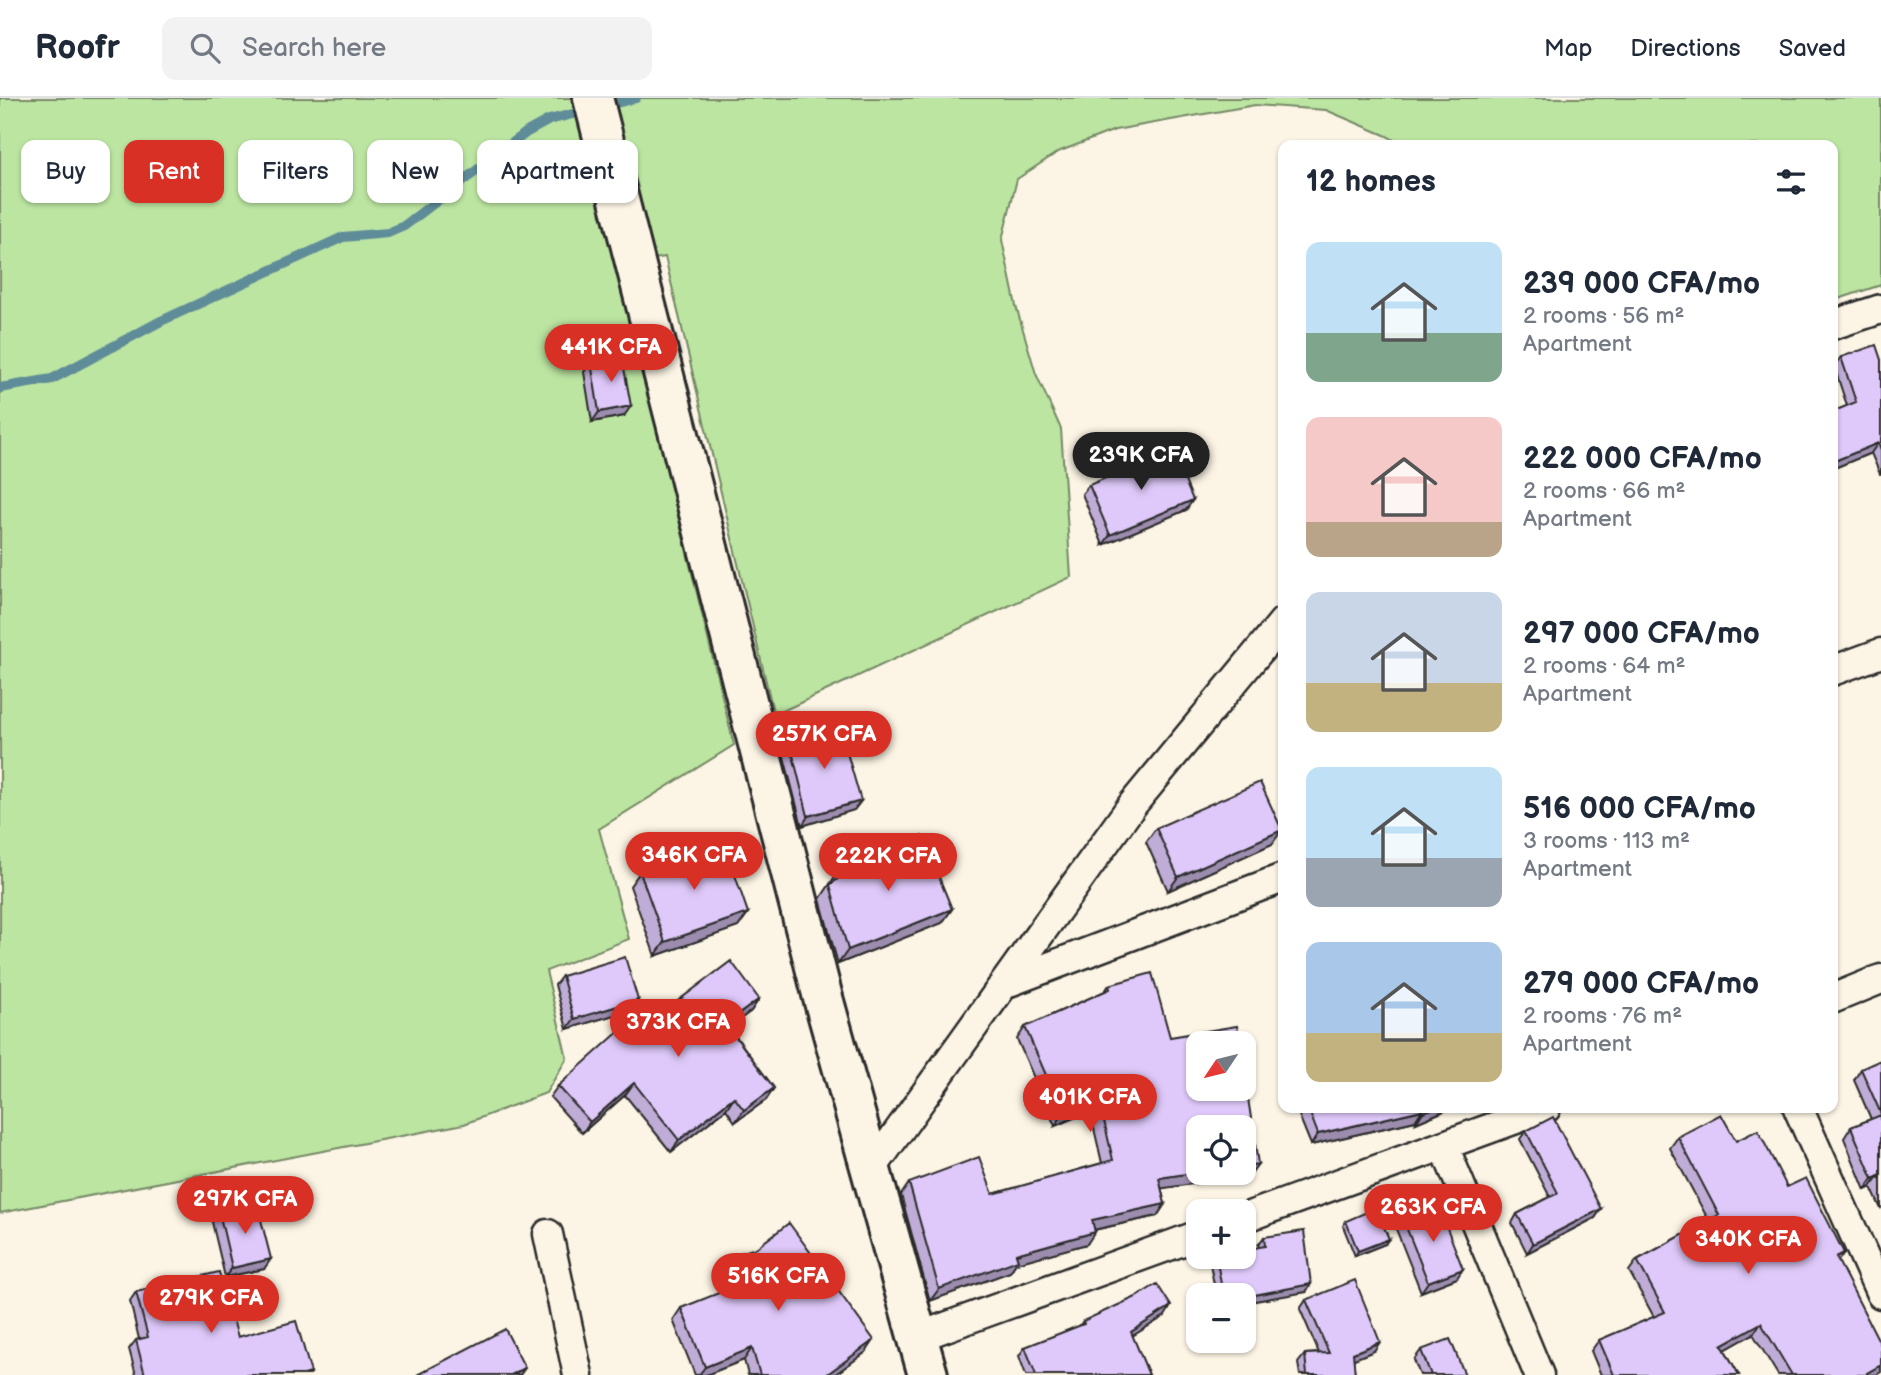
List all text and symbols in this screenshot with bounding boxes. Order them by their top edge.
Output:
search box [162,17,652,80]
text: Roofr [35,28,120,68]
icon: search [186,29,224,67]
text: Search here [242,33,386,64]
text: Map [1544,34,1592,63]
text: Directions [1630,34,1741,63]
text: Saved [1779,34,1846,63]
chip: Buy [21,140,110,203]
chip: Rent [124,140,224,203]
chip: Filters [238,140,353,203]
chip: New [367,140,463,203]
chip: Apartment [477,140,638,203]
icon: filters [1772,163,1810,201]
text: 12 homes [1306,164,1436,200]
text: 239 000 CFA/mo [1523,266,1760,302]
icon: home [1362,270,1446,354]
text: 2 rooms · 56 m² [1523,302,1685,330]
pin: 441K CFA [539,324,683,384]
text: Apartment [1523,330,1632,358]
text: 441K CFA [561,333,661,361]
pin: 239K CFA [1069,432,1213,492]
text: 239K CFA [1089,441,1193,469]
text: 222 000 CFA/mo [1523,441,1762,477]
icon: home [1362,445,1446,529]
text: 2 rooms · 66 m² [1523,477,1685,505]
text: Apartment [1523,505,1632,533]
text: 297 000 CFA/mo [1523,616,1760,652]
icon: home [1362,620,1446,704]
text: 2 rooms · 64 m² [1523,652,1685,680]
text: Apartment [1523,680,1632,708]
pin: 257K CFA [752,712,896,771]
text: 257K CFA [772,720,876,748]
text: 516 000 CFA/mo [1523,791,1756,827]
icon: home [1362,795,1446,879]
text: 3 rooms · 113 m² [1523,827,1690,855]
pin: 346K CFA [622,832,766,892]
pin: 222K CFA [816,834,960,893]
text: 346K CFA [641,841,747,869]
text: 222K CFA [835,842,941,870]
text: Apartment [1523,855,1632,883]
text: 279 000 CFA/mo [1523,966,1759,1002]
icon: home [1362,970,1446,1054]
pin: 373K CFA [606,1000,750,1059]
text: 2 rooms · 76 m² [1523,1002,1682,1030]
text: 373K CFA [626,1008,730,1036]
text: Apartment [1523,1030,1632,1058]
north arrow [1186,1031,1256,1101]
map controls [1186,1031,1256,1353]
pin: 401K CFA [1018,1074,1162,1134]
text: 401K CFA [1039,1083,1141,1111]
button: locate [1186,1115,1256,1185]
pin: 297K CFA [173,1176,317,1236]
pin: 263K CFA [1361,1184,1505,1244]
text: 297K CFA [193,1185,297,1213]
text: 263K CFA [1380,1193,1486,1221]
button: + [1186,1199,1256,1269]
pin: 340K CFA [1676,1216,1820,1276]
text: 340K CFA [1695,1225,1801,1253]
pin: 516K CFA [706,1254,850,1313]
text: 516K CFA [727,1262,829,1290]
pin: 279K CFA [139,1276,283,1335]
button: − [1186,1283,1256,1353]
text: 279K CFA [159,1284,263,1312]

